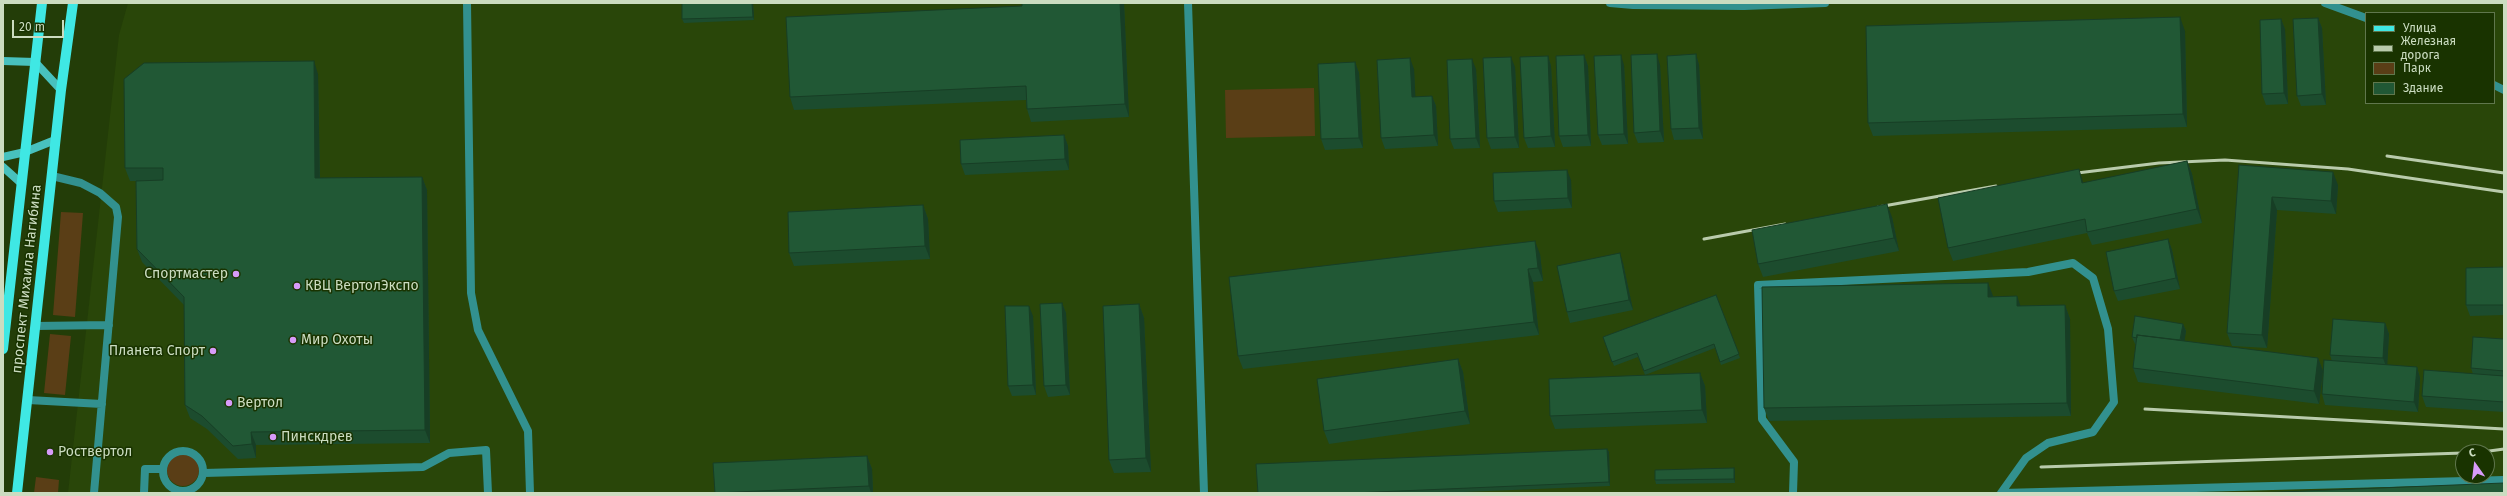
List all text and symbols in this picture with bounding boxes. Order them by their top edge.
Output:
scale bar [14,12,66,38]
legend [2365,12,2495,104]
text: 20 m [19,20,45,34]
text: Улица [2403,21,2437,35]
text: Железная дорога [2401,34,2456,62]
text: Парк [2403,61,2431,75]
text: Здание [2403,81,2443,95]
street label: проспект Михаила Нагибина [9,184,45,374]
place label: Спортмастер [144,266,228,282]
marker: Спортмастер [231,269,241,279]
place label: КВЦ ВертолЭкспо [305,278,419,294]
marker: КВЦ ВертолЭкспо [292,281,302,291]
place label: Мир Охоты [301,332,373,348]
marker: Мир Охоты [288,335,298,345]
place label: Планета Спорт [109,343,205,359]
marker: Планета Спорт [208,346,218,356]
place label: Вертол [237,395,283,411]
marker: Вертол [224,398,234,408]
place label: Пинскдрев [281,429,353,445]
marker: Пинскдрев [268,432,278,442]
place label: Роствертол [58,444,132,460]
north arrow [2455,444,2495,484]
text: С [2468,446,2477,460]
marker: Роствертол [45,447,55,457]

